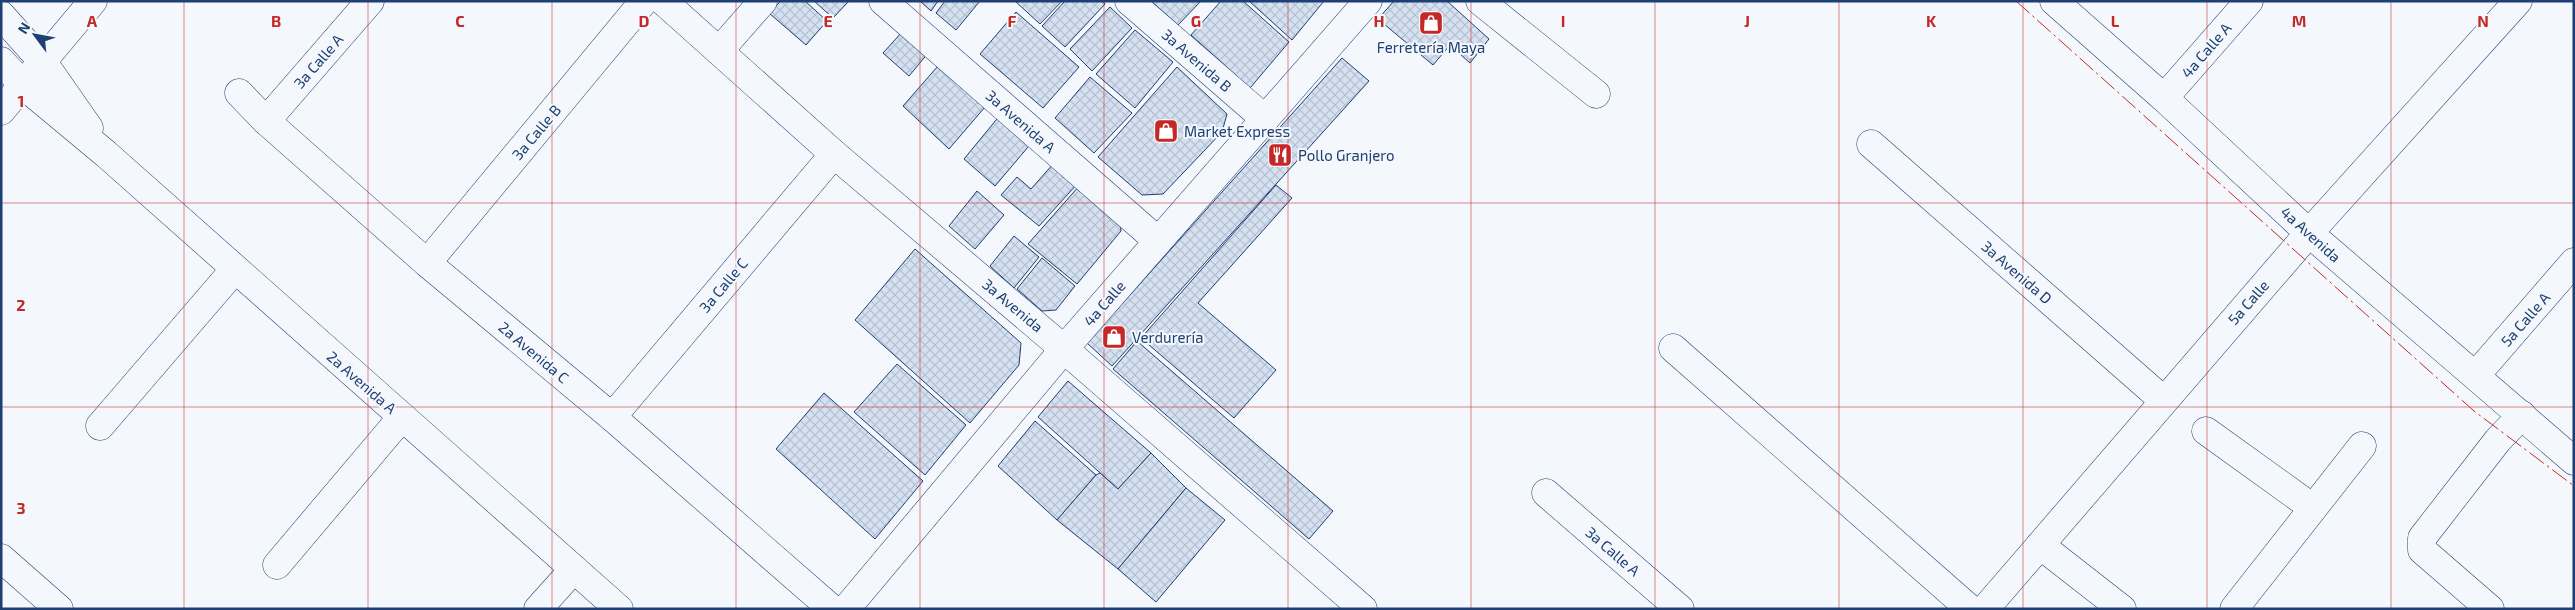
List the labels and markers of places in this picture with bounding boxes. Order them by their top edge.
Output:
shop icon: Ferretería Maya [1418,10,1444,36]
place label: Ferretería Maya [1377,38,1485,56]
shop icon: Market Express [1153,118,1179,144]
place label: Market Express [1184,122,1290,140]
restaurant icon: Pollo Granjero [1267,142,1293,168]
place label: Pollo Granjero [1298,146,1395,165]
shop icon: Verdurería [1101,324,1127,350]
place label: Verdurería [1132,328,1204,346]

